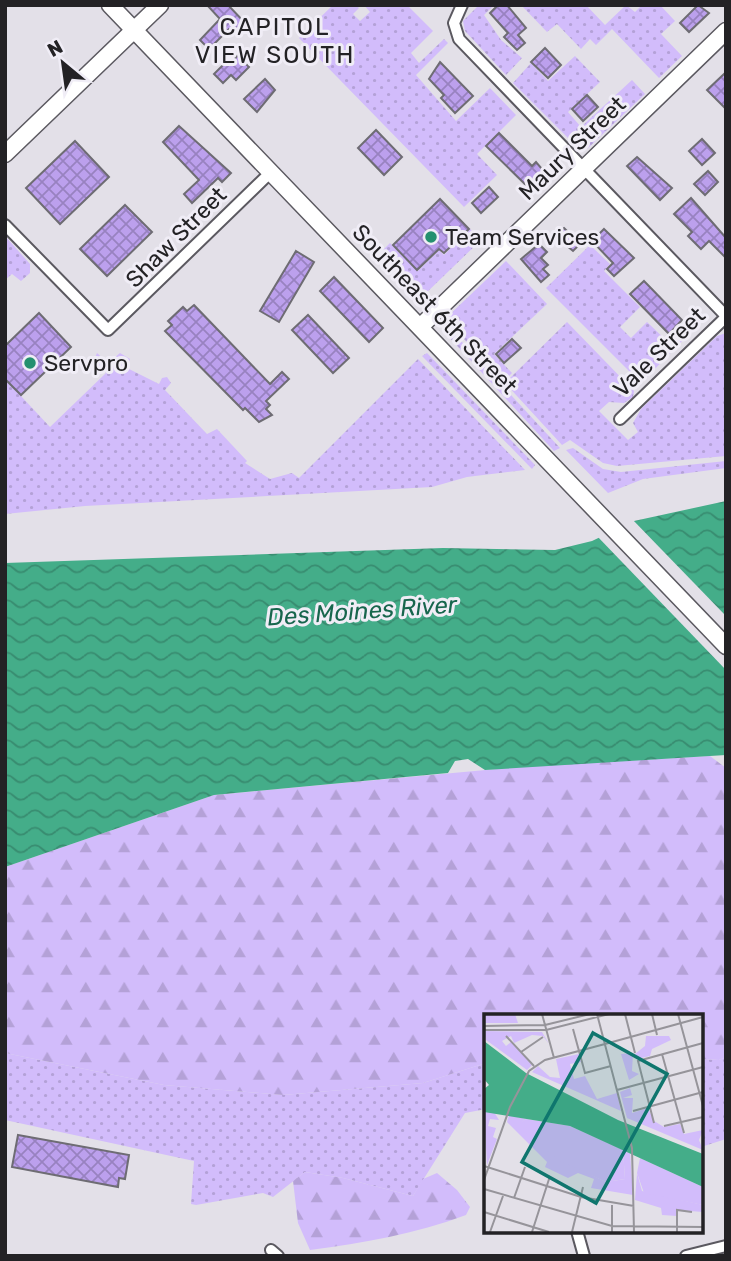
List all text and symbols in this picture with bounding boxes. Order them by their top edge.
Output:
district label: CAPITOL VIEW SOUTH [195,13,355,69]
north arrow [28,28,98,98]
text: N [43,35,67,62]
street label: Maury Street [513,90,631,206]
street label: Shaw Street [120,181,232,293]
street label: Southeast 6th Street [347,218,523,400]
place label: Team Services [445,223,599,251]
marker: Team Services [423,229,439,245]
street label: Vale Street [607,301,711,403]
place label: Servpro [44,349,128,377]
marker: Servpro [22,355,38,371]
water label: Des Moines River [266,590,459,632]
inset map [484,1014,703,1233]

